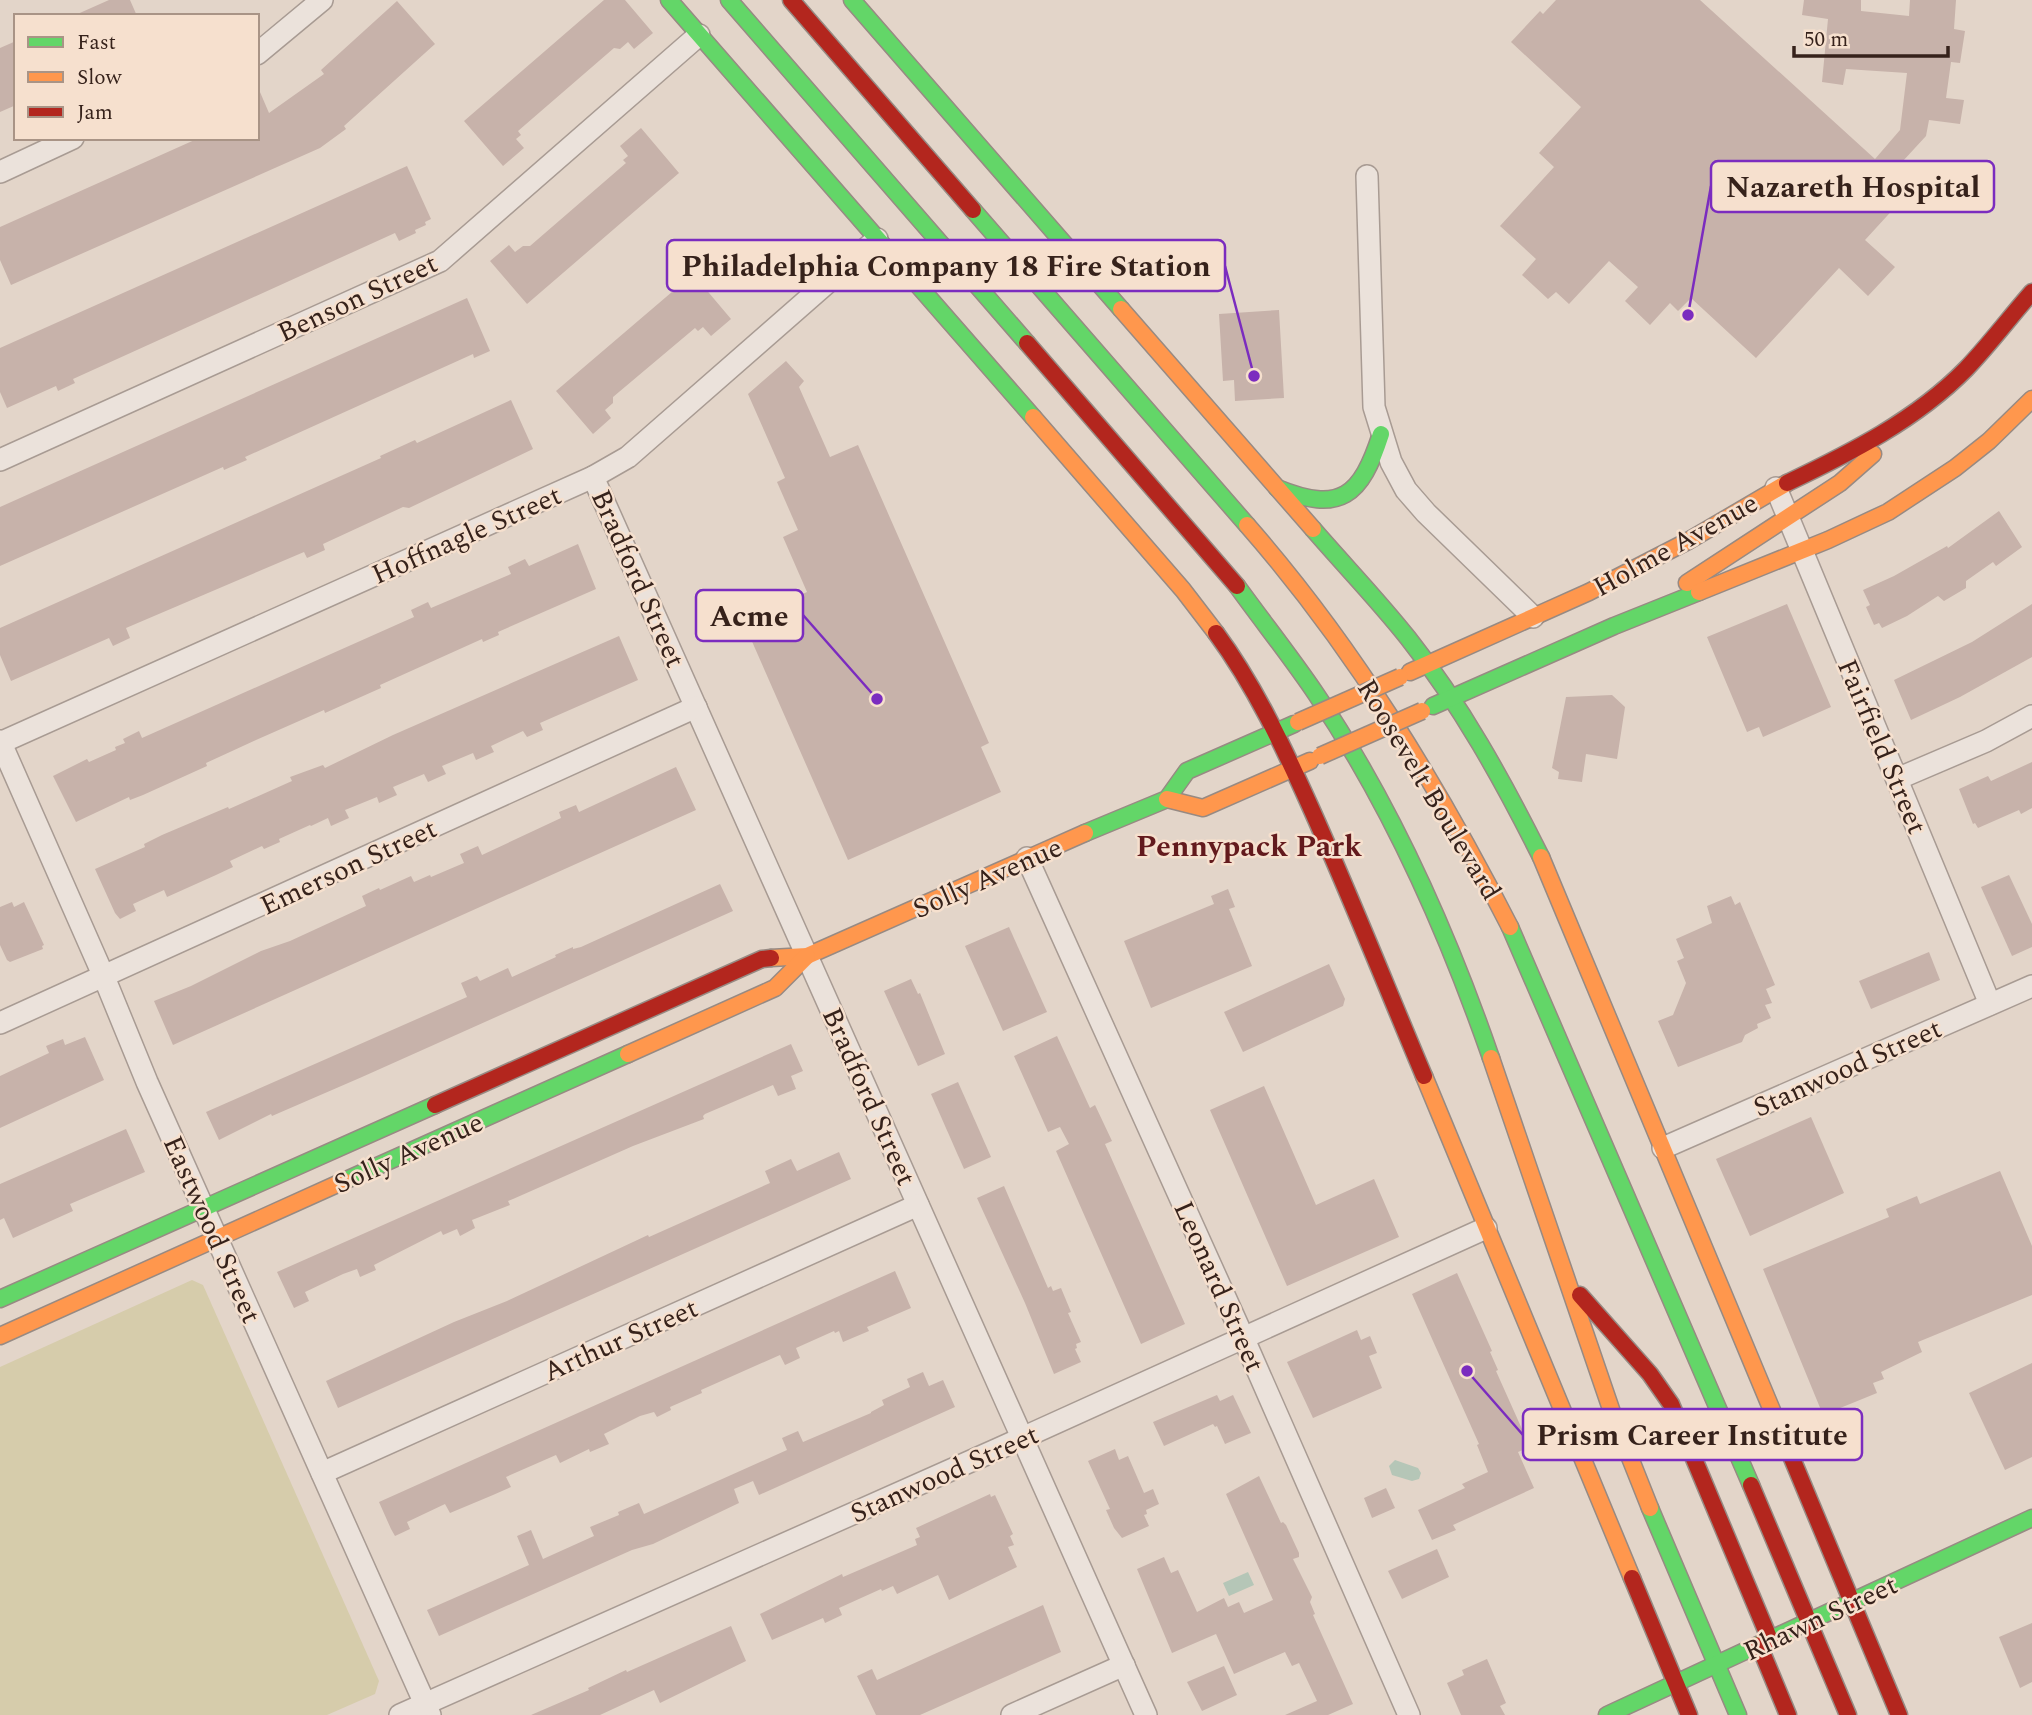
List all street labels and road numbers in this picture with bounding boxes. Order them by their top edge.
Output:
street label: Benson Street [270,242,445,354]
street label: Hoffnagle Street [365,474,569,596]
street label: Holme Avenue [1585,482,1766,608]
street label: Bradford Street [579,483,696,675]
street label: Fairfield Street [1825,652,1938,841]
street label: Roosevelt Boulevard [1345,671,1512,909]
street label: Emerson Street [253,807,444,927]
street label: Solly Avenue [906,826,1069,931]
street label: Bradford Street [810,1001,927,1193]
street label: Stanwood Street [1746,1008,1949,1129]
street label: Solly Avenue [327,1101,490,1206]
street label: Eastwood Street [151,1129,272,1330]
street label: Leonard Street [1162,1194,1276,1379]
street label: Arthur Street [536,1287,705,1394]
street label: Stanwood Street [843,1414,1046,1535]
street label: Rhawn Street [1736,1564,1905,1673]

